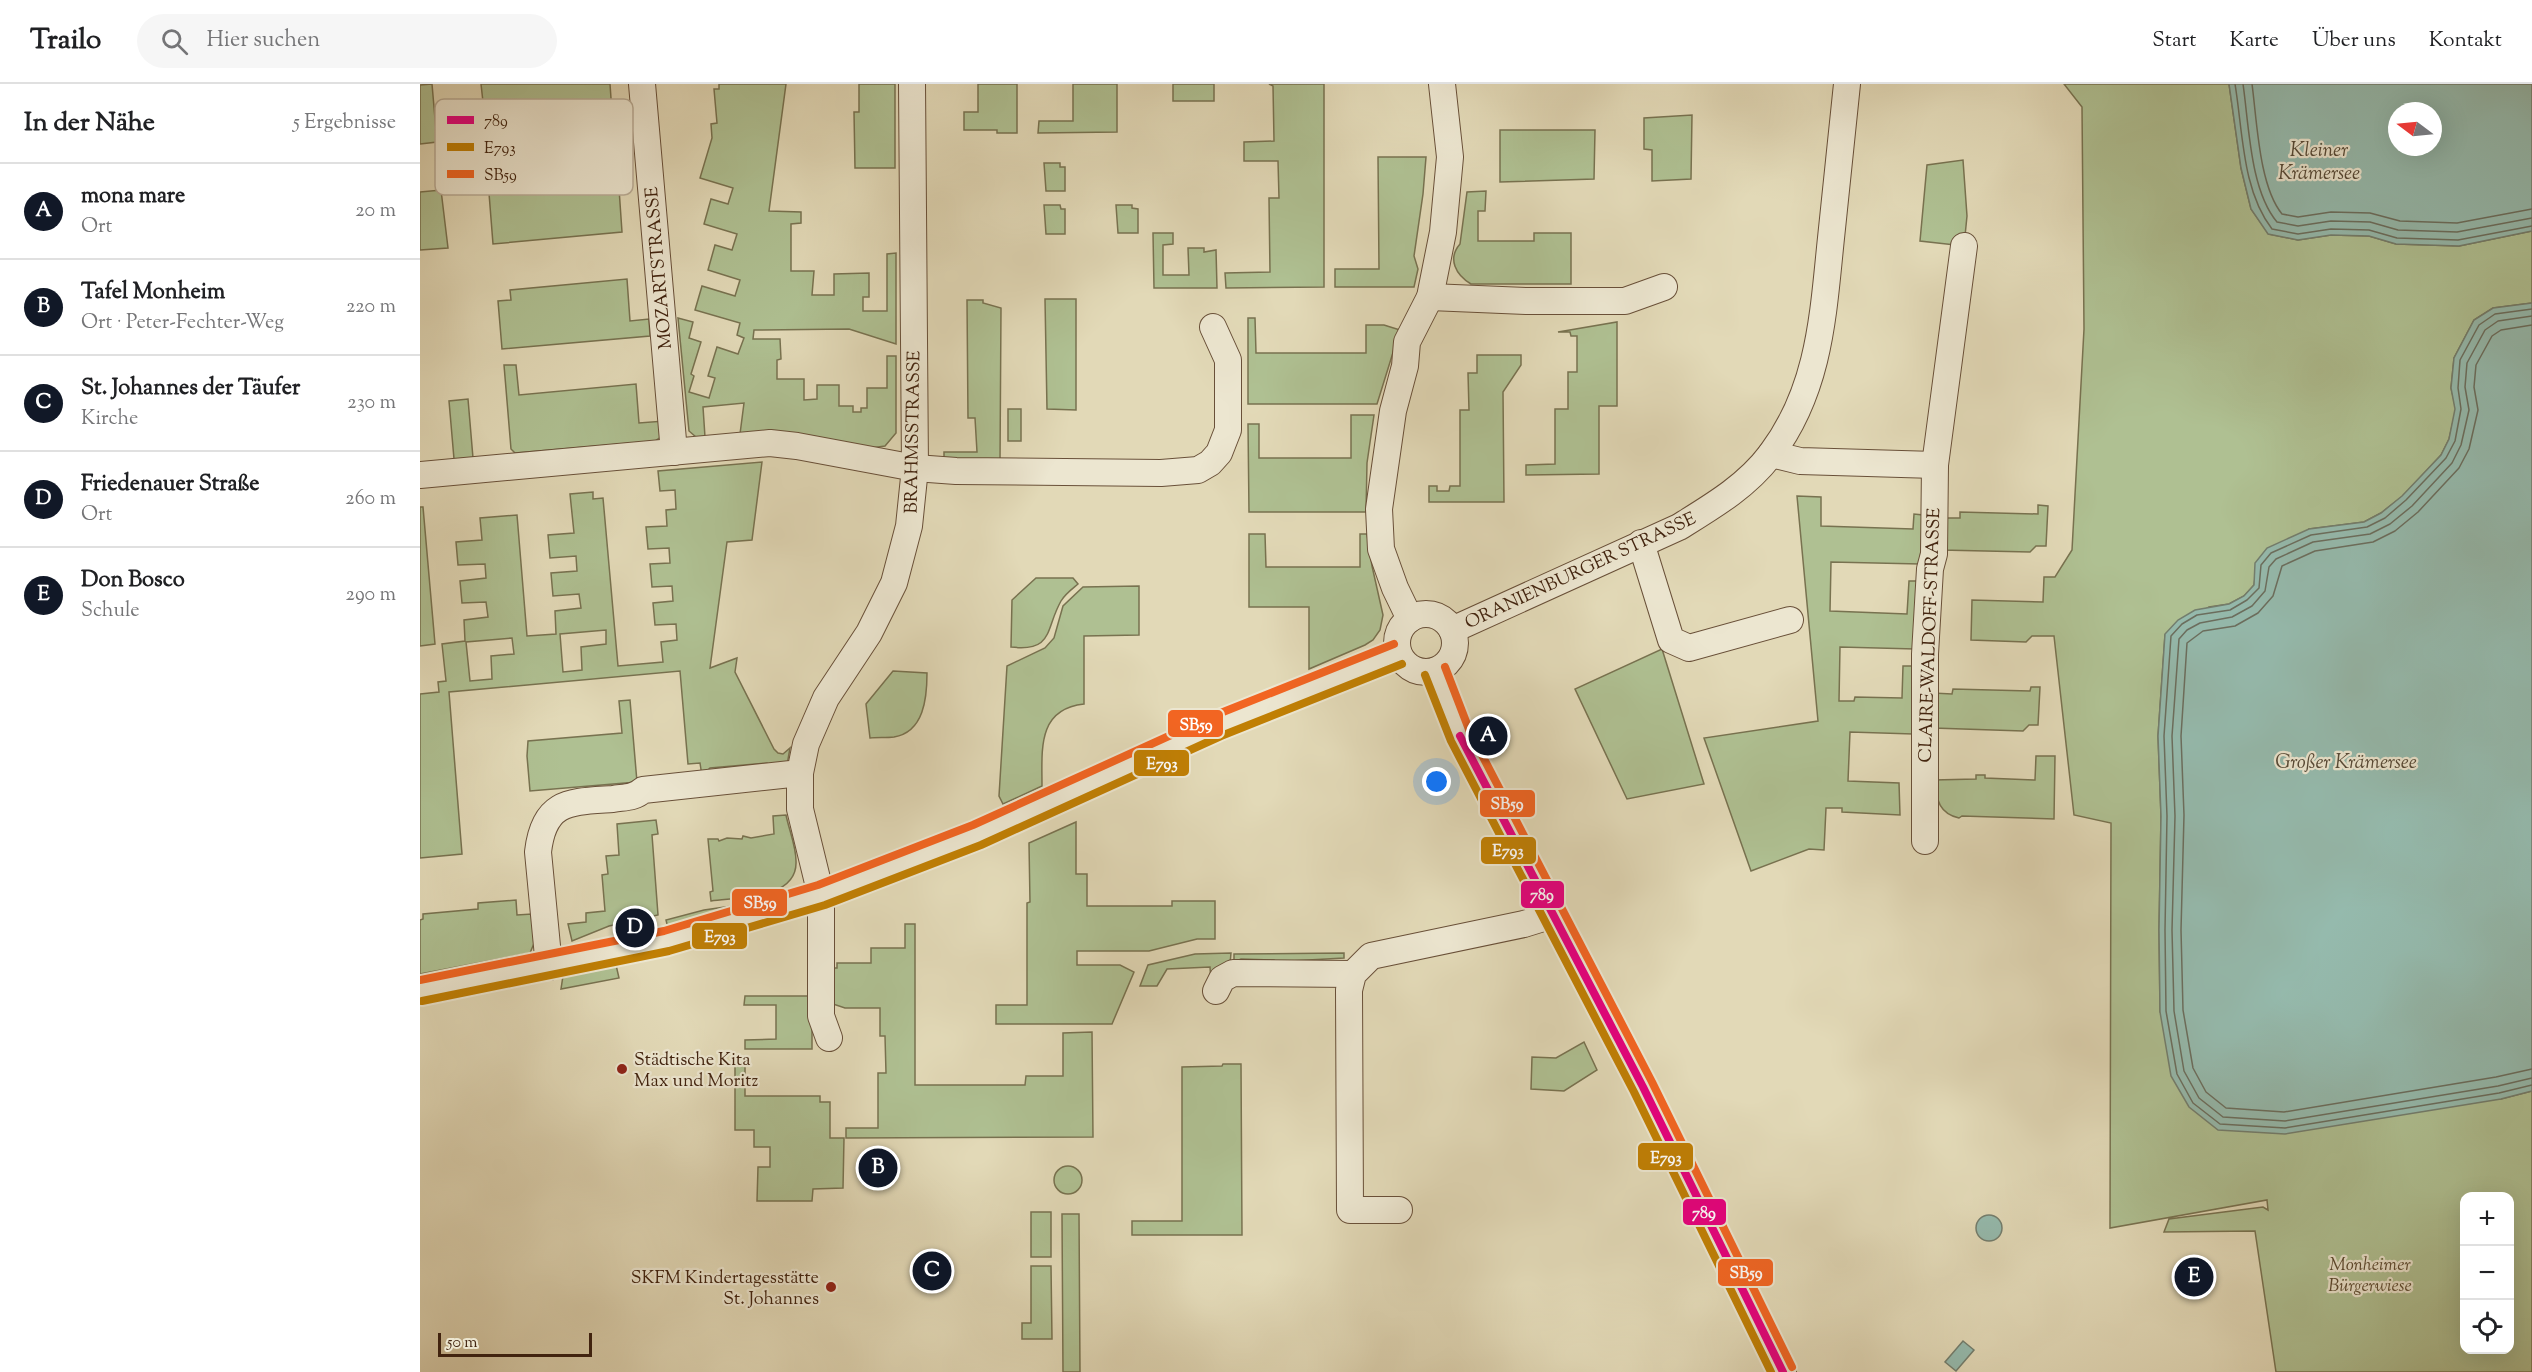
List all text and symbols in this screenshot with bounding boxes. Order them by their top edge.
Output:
search box [137,14,557,68]
text: Trailo [30,21,101,61]
icon: search [158,25,191,58]
text: Hier suchen [206,25,320,57]
text: Start [2152,26,2196,56]
text: Karte [2229,26,2279,56]
text: Über uns [2312,26,2396,56]
text: Kontakt [2429,26,2502,56]
legend [435,99,633,195]
north arrow [2388,102,2442,156]
text: In der Nähe [24,105,155,142]
text: 5 Ergebnisse [293,109,396,138]
text: 789 [484,111,508,134]
water label: Kleiner Krämersee [2278,137,2360,189]
text: E793 [484,138,516,161]
text: SB59 [484,165,517,188]
text: mona mare [81,181,185,213]
street label: MOZARTSTRASSE [640,185,680,350]
text: A [35,197,52,226]
text: 20 m [355,197,396,226]
text: Ort [81,213,112,242]
text: Tafel Monheim [81,277,225,309]
text: B [37,293,50,322]
text: 220 m [346,293,396,322]
text: Ort · Peter-Fechter-Weg [81,309,284,338]
street label: BRAHMSSTRASSE [900,350,928,514]
text: St. Johannes der Täufer [81,373,300,405]
text: C [35,389,52,418]
text: 230 m [347,389,396,418]
text: Kirche [81,405,138,434]
text: Friedenauer Straße [81,469,260,501]
text: D [36,485,51,514]
text: 260 m [345,485,396,514]
text: Ort [81,501,112,530]
street label: ORANIENBURGER STRASSE [1461,507,1701,637]
street label: CLAIRE-WALDOFF-STRASSE [1914,507,1948,763]
text: Don Bosco [81,565,185,597]
text: E [37,581,50,610]
text: 290 m [346,581,396,610]
text: Schule [81,597,140,626]
line badge: SB59 [1167,709,1224,738]
pin: A [1468,714,1508,758]
text: SB59 [1180,715,1213,738]
line badge: E793 [1133,749,1190,777]
water label: Großer Krämersee [2275,749,2417,778]
text: E793 [1146,754,1178,777]
your location [1422,767,1451,796]
line badge: SB59 [1479,789,1536,818]
text: SB59 [1491,794,1524,817]
line badge: E793 [1480,836,1537,865]
text: E793 [1492,841,1524,864]
line badge: 789 [1520,880,1565,909]
text: 789 [1530,885,1554,908]
line badge: SB59 [731,888,788,917]
text: SB59 [744,893,777,916]
pin: D [616,906,654,950]
line badge: E793 [691,922,748,950]
text: E793 [704,927,736,950]
place label: Städtische Kita Max und Moritz [634,1048,758,1095]
marker: Städtische Kita Max und Moritz [615,1062,629,1076]
line badge: E793 [1637,1142,1694,1171]
pin: B [858,1146,898,1190]
text: E793 [1650,1148,1682,1171]
map controls [2460,1192,2514,1354]
button: + [2460,1192,2514,1246]
line badge: 789 [1682,1198,1727,1226]
text: 789 [1692,1203,1716,1226]
button: − [2460,1246,2514,1300]
pin: C [912,1248,952,1294]
park label: Monheimer Bürgerwiese [2328,1253,2412,1300]
pin: E [2174,1254,2214,1300]
line badge: SB59 [1717,1258,1774,1287]
text: SB59 [1730,1263,1763,1286]
place label: SKFM Kindertagesstätte St. Johannes [631,1266,819,1313]
marker: SKFM Kindertagesstätte St. Johannes [824,1280,838,1294]
button: locate [2460,1300,2514,1354]
scale bar [438,1330,592,1358]
text: 50 m [447,1332,478,1355]

